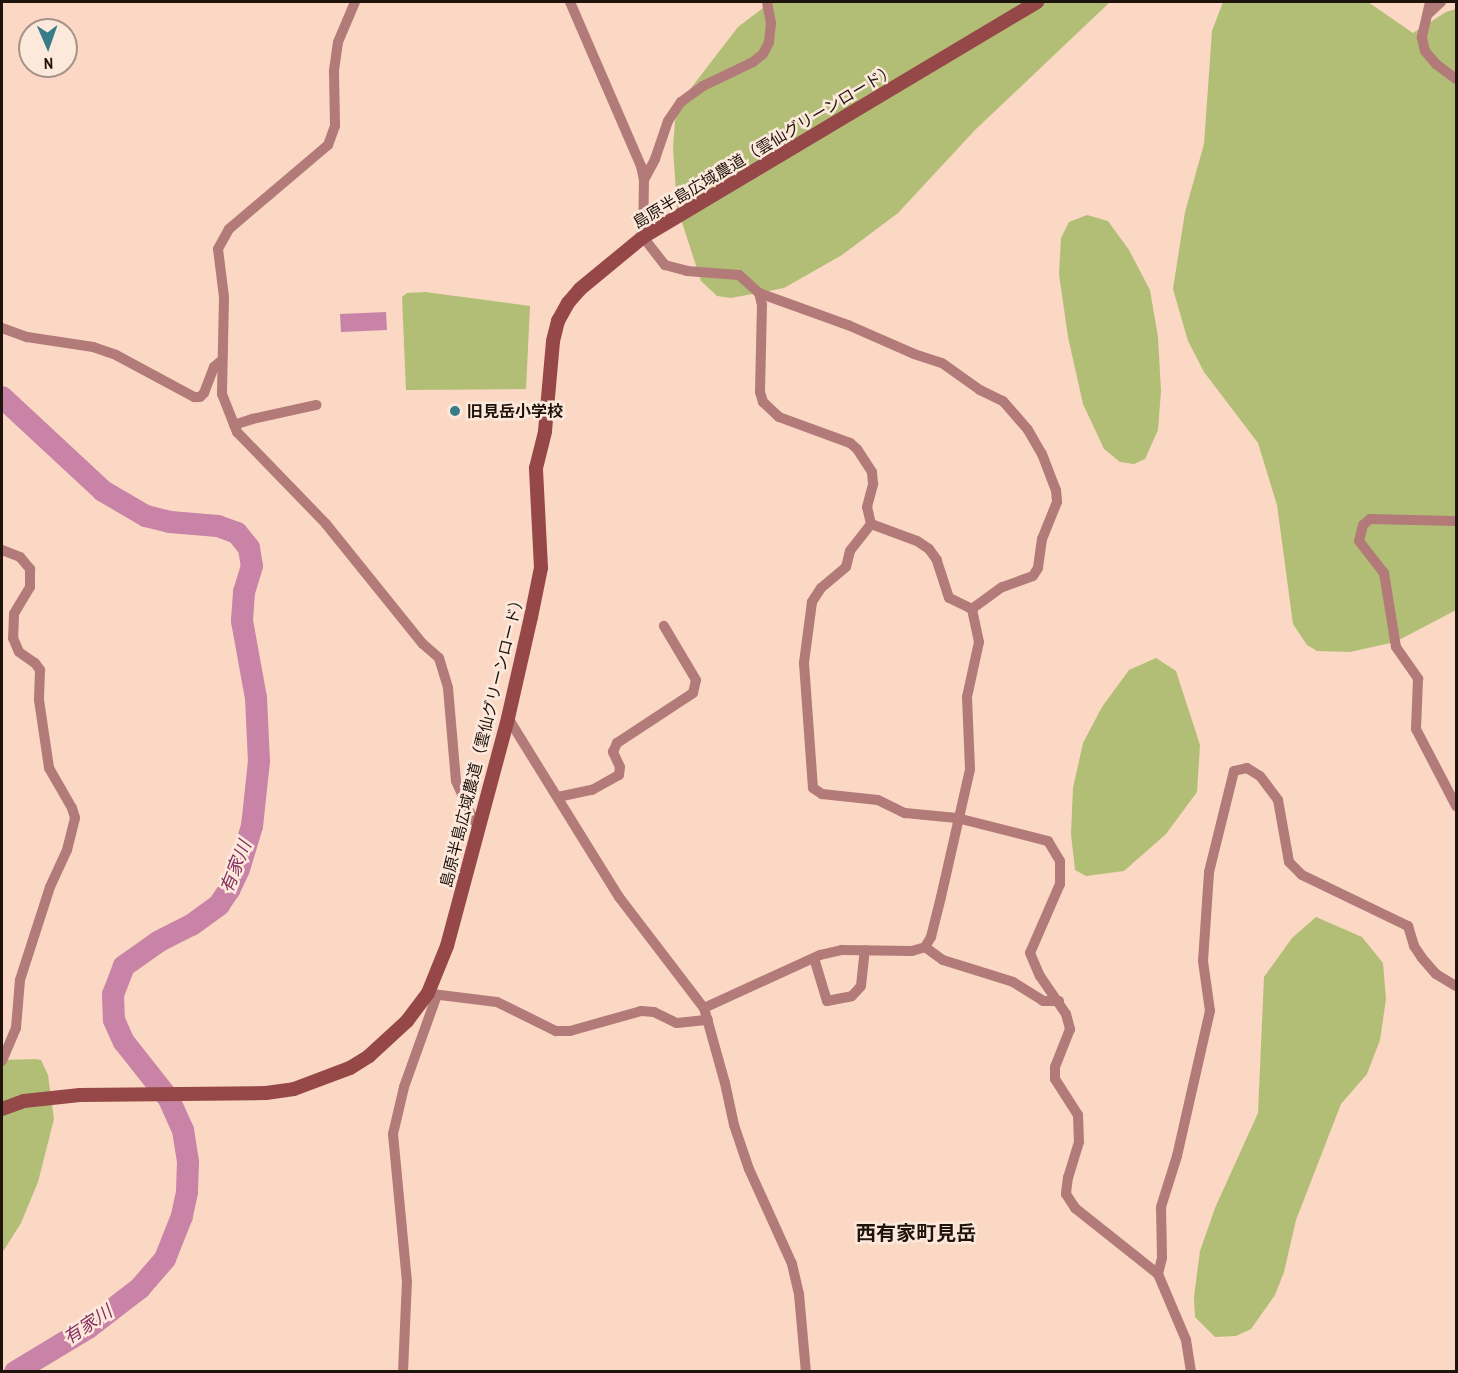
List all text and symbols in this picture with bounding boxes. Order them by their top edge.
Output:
north arrow [18,18,78,78]
text: N [43,53,54,75]
street label: 島原半島広域農道（雲仙グリーンロード） [629,59,899,233]
place label: 旧見岳小学校 [467,401,563,421]
marker: 旧見岳小学校 [448,404,462,418]
street label: 島原半島広域農道（雲仙グリーンロード） [436,590,528,890]
water label: 有家川 [216,838,256,896]
district label: 西有家町見岳 [856,1220,976,1244]
water label: 有家川 [60,1301,116,1349]

